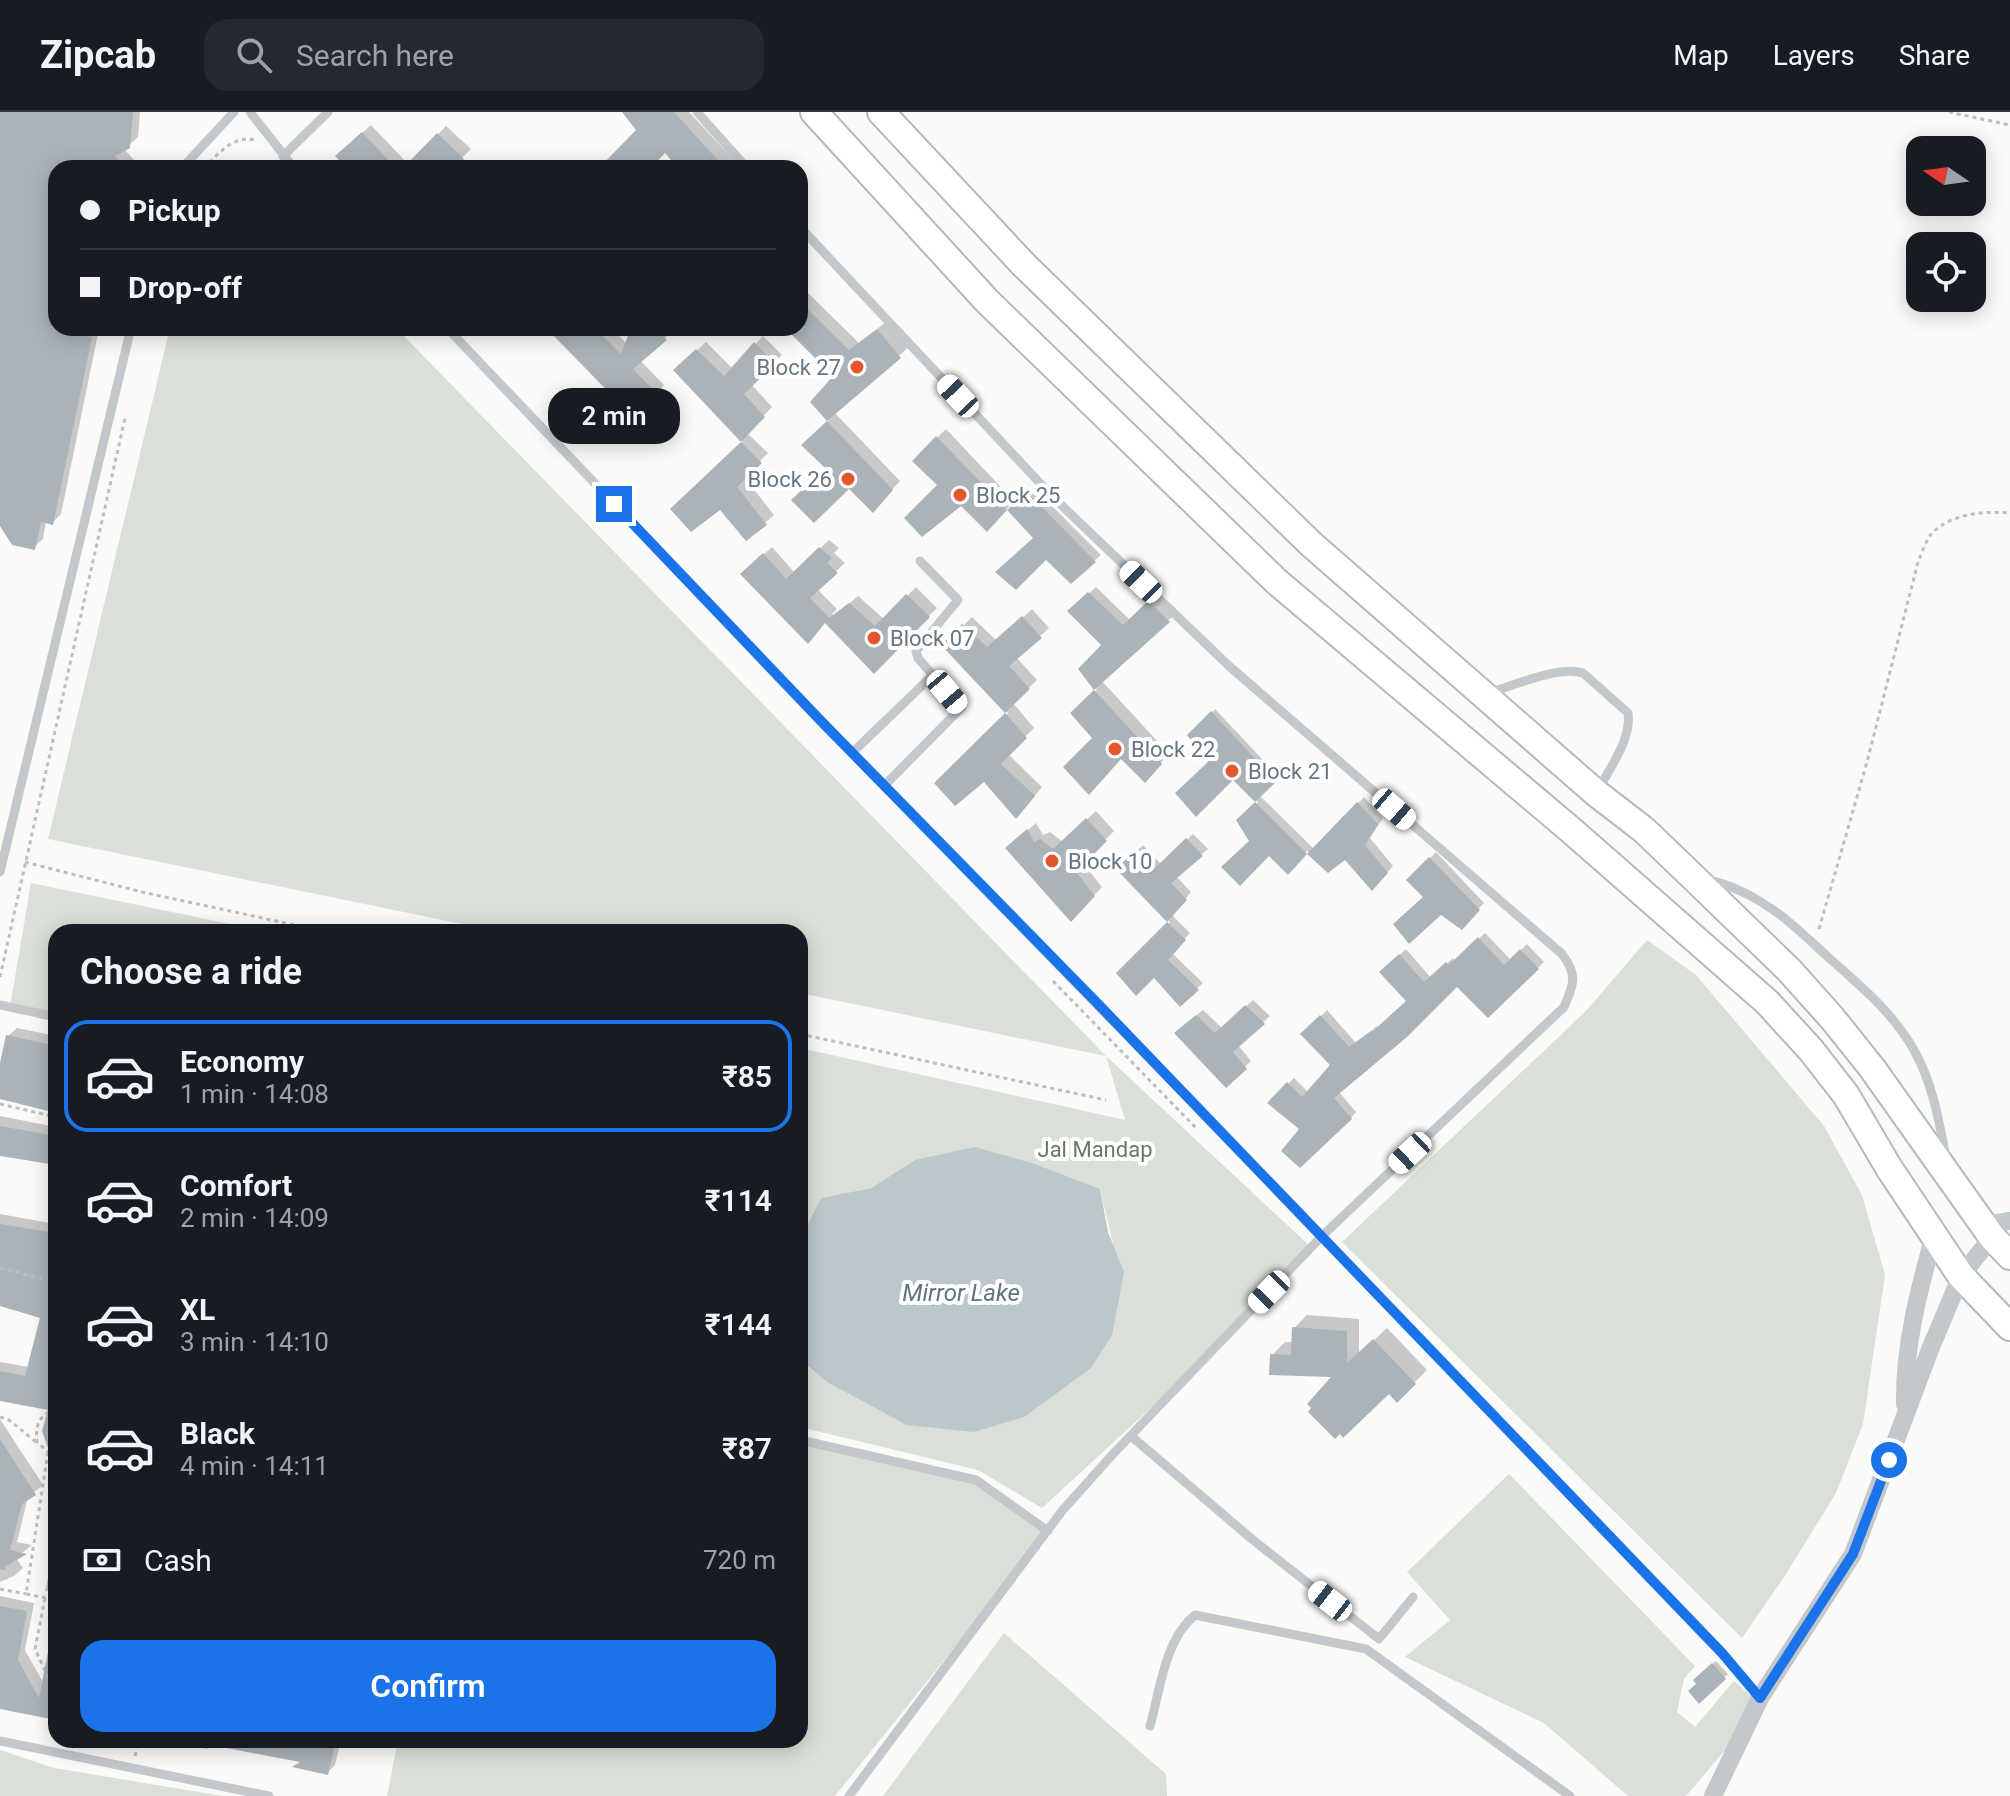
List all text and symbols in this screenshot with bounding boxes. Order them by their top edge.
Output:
search box [204,19,764,91]
text: Zipcab [40,33,156,77]
icon: search [232,33,276,77]
text: Search here [296,38,454,73]
text: Map [1673,39,1729,72]
text: Layers [1773,39,1855,72]
text: Share [1899,39,1970,72]
north arrow [1906,136,1986,216]
map controls [1906,136,1986,312]
text: Pickup [128,193,221,228]
button: locate [1906,232,1986,312]
text: Drop-off [128,270,242,305]
place label: Block 27 [757,355,841,380]
marker: Block 27 [848,358,866,376]
car [933,370,983,422]
callout: 2 min [548,388,680,444]
text: 2 min [581,401,647,431]
place label: Block 26 [748,467,832,492]
marker: Block 26 [839,470,857,488]
place label: Block 25 [976,483,1060,508]
route end [596,486,632,522]
marker: Block 25 [951,486,969,504]
car [1115,557,1167,607]
place label: Block 07 [890,626,974,651]
marker: Block 07 [865,629,883,647]
car [922,666,972,718]
place label: Block 22 [1131,737,1215,762]
marker: Block 22 [1106,740,1124,758]
place label: Block 21 [1248,759,1332,784]
marker: Block 21 [1223,762,1241,780]
car [1368,784,1420,834]
place label: Block 10 [1068,849,1152,874]
marker: Block 10 [1043,852,1061,870]
text: Choose a ride [80,951,302,993]
icon: car [84,1040,156,1112]
text: Economy [180,1044,304,1079]
text: ₹85 [722,1059,772,1094]
text: 1 min · 14:08 [180,1079,329,1109]
car [1384,1128,1436,1178]
park label: Jal Mandap [1038,1137,1152,1162]
icon: car [84,1164,156,1236]
text: Comfort [180,1168,292,1203]
text: ₹114 [705,1183,772,1218]
text: 2 min · 14:09 [180,1203,329,1233]
car [1244,1266,1294,1318]
water label: Mirror Lake [902,1279,1020,1307]
icon: car [84,1288,156,1360]
text: XL [180,1292,215,1327]
text: ₹144 [705,1307,772,1342]
text: 3 min · 14:10 [180,1327,329,1357]
icon: car [84,1412,156,1484]
text: Black [180,1416,255,1451]
text: ₹87 [722,1431,772,1466]
route start [1871,1442,1907,1478]
text: 4 min · 14:11 [180,1451,329,1481]
icon: cash [80,1538,124,1582]
text: Cash [144,1543,212,1578]
text: 720 m [703,1545,776,1575]
car [1304,1577,1356,1625]
button: Confirm [80,1640,776,1732]

